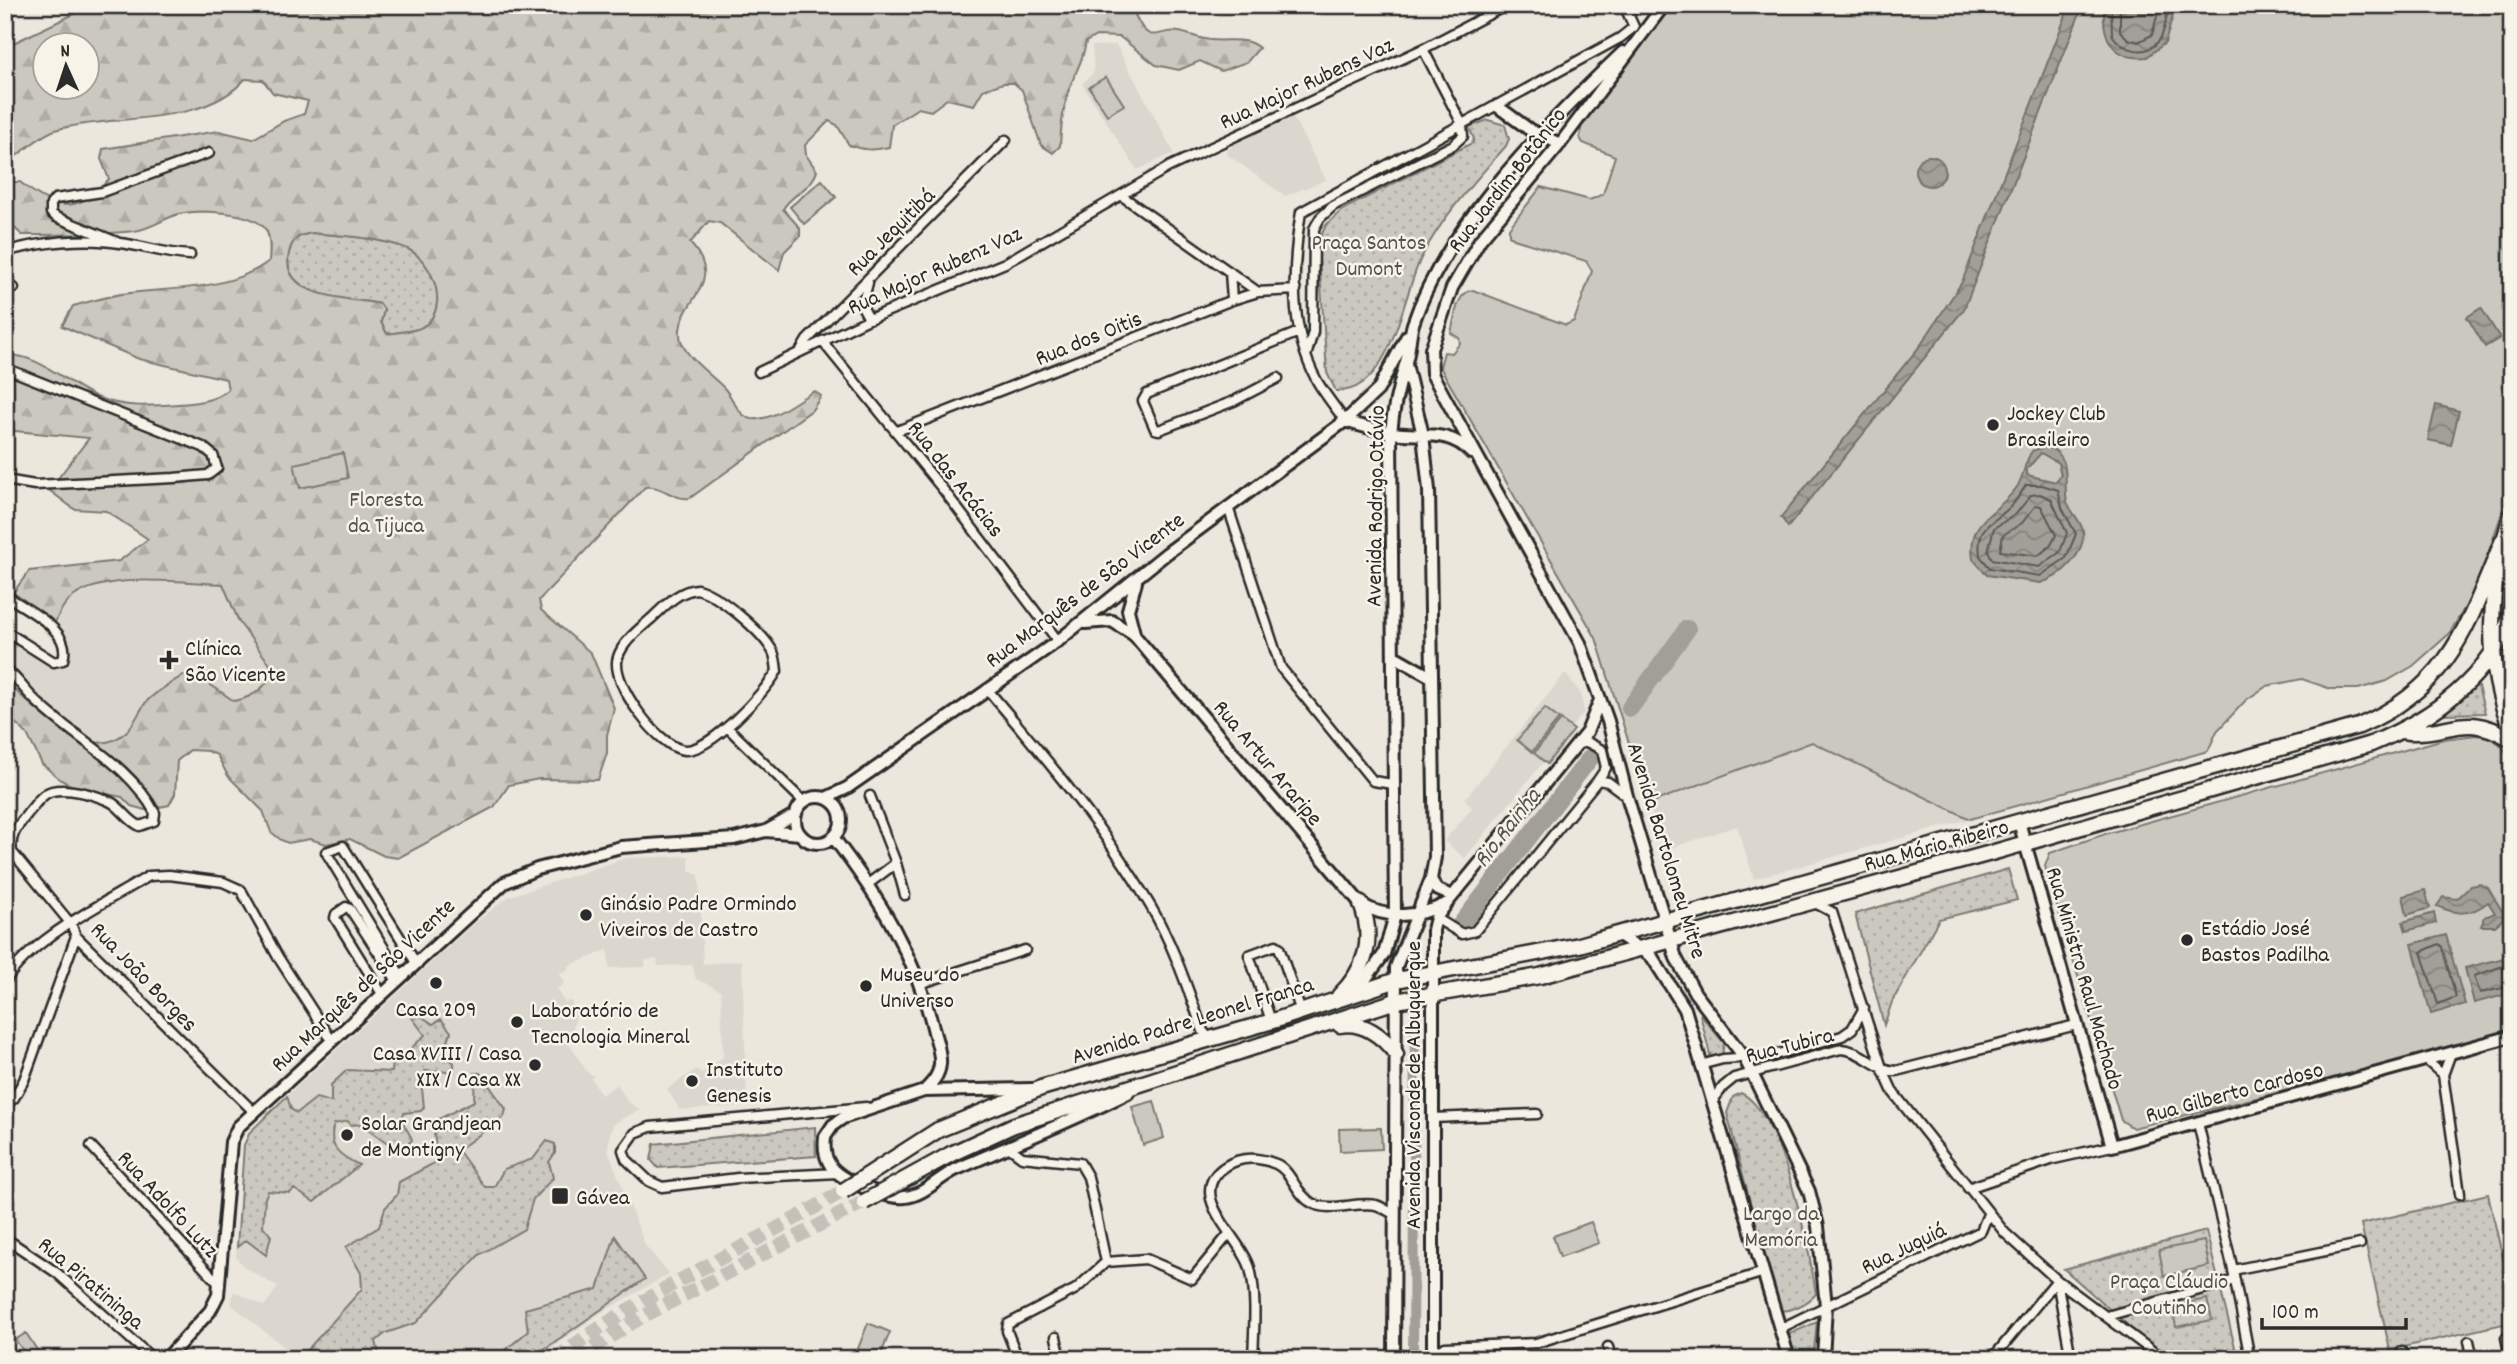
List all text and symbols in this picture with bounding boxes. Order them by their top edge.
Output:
street label: Rua Major Rubens Vaz [1215,30,1400,140]
north arrow [32,32,102,102]
text: N [60,39,71,66]
street label: Rua Jardim Botânico [1441,102,1576,261]
street label: Rua Jequitibá [840,181,945,286]
street label: Rua Major Rubenz Vaz [843,219,1028,325]
park label: Praça Santos Dumont [1311,228,1427,287]
street label: Rua dos Oitis [1031,304,1148,377]
place label: Jockey Club Brasileiro [2007,399,2106,458]
street label: Avenida Rodrigo Otávio [1359,405,1396,607]
street label: Rua das Acácias [898,414,1011,546]
marker: Jockey Club Brasileiro [1985,417,2001,433]
park label: Floresta da Tijuca [348,485,425,544]
street label: Rua Marquês de São Vicente [979,506,1193,678]
place label: Clínica São Vicente [185,634,286,693]
marker: Clínica São Vicente [159,650,179,670]
street label: Rua Artur Araripe [1204,694,1329,835]
street label: Avenida Bartolomeu Mitre [1616,739,1713,963]
water label: Rio Rainha [1466,780,1551,876]
street label: Rua Mário Ribeiro [1861,812,2013,883]
street label: Rua Ministro Raul Machado [2035,864,2130,1094]
place label: Ginásio Padre Ormindo Viveiros de Castro [600,889,797,948]
street label: Rua Marquês de São Vicente [265,892,464,1081]
marker: Ginásio Padre Ormindo Viveiros de Castro [578,907,594,923]
place label: Estádio José Bastos Padilha [2201,914,2330,973]
street label: Rua João Borges [81,916,204,1041]
marker: Estádio José Bastos Padilha [2179,932,2195,948]
street label: Avenida Visconde de Albuquerque [1399,941,1432,1229]
place label: Museu do Universo [880,960,959,1019]
street label: Avenida Padre Leonel Franca [1068,969,1319,1075]
marker: Casa 209 [428,975,444,991]
marker: Museu do Universo [858,978,874,994]
place label: Casa 209 [395,995,477,1028]
place label: Laboratório de Tecnologia Mineral [531,996,690,1055]
marker: Laboratório de Tecnologia Mineral [509,1014,525,1030]
street label: Rua Tubira [1742,1020,1839,1074]
place label: Casa XVIII / Casa XIX / Casa XX [373,1039,522,1098]
place label: Instituto Genesis [706,1055,783,1114]
street label: Rua Gilberto Cardoso [2142,1055,2327,1134]
marker: Casa XVIII / Casa XIX / Casa XX [527,1057,543,1073]
marker: Instituto Genesis [684,1073,700,1089]
place label: Solar Grandjean de Montigny [361,1109,501,1168]
marker: Solar Grandjean de Montigny [339,1127,355,1143]
street label: Rua Adolfo Lutz [108,1144,225,1267]
place label: Gávea [576,1183,631,1216]
marker: Gávea [550,1186,570,1206]
park label: Largo da Memória [1743,1199,1820,1258]
street label: Rua Juquiá [1856,1215,1953,1285]
street label: Rua Piratininga [29,1230,151,1340]
park label: Praça Cláudio Coutinho [2110,1267,2228,1326]
scale bar [2262,1287,2405,1331]
text: 100 m [2272,1299,2319,1329]

